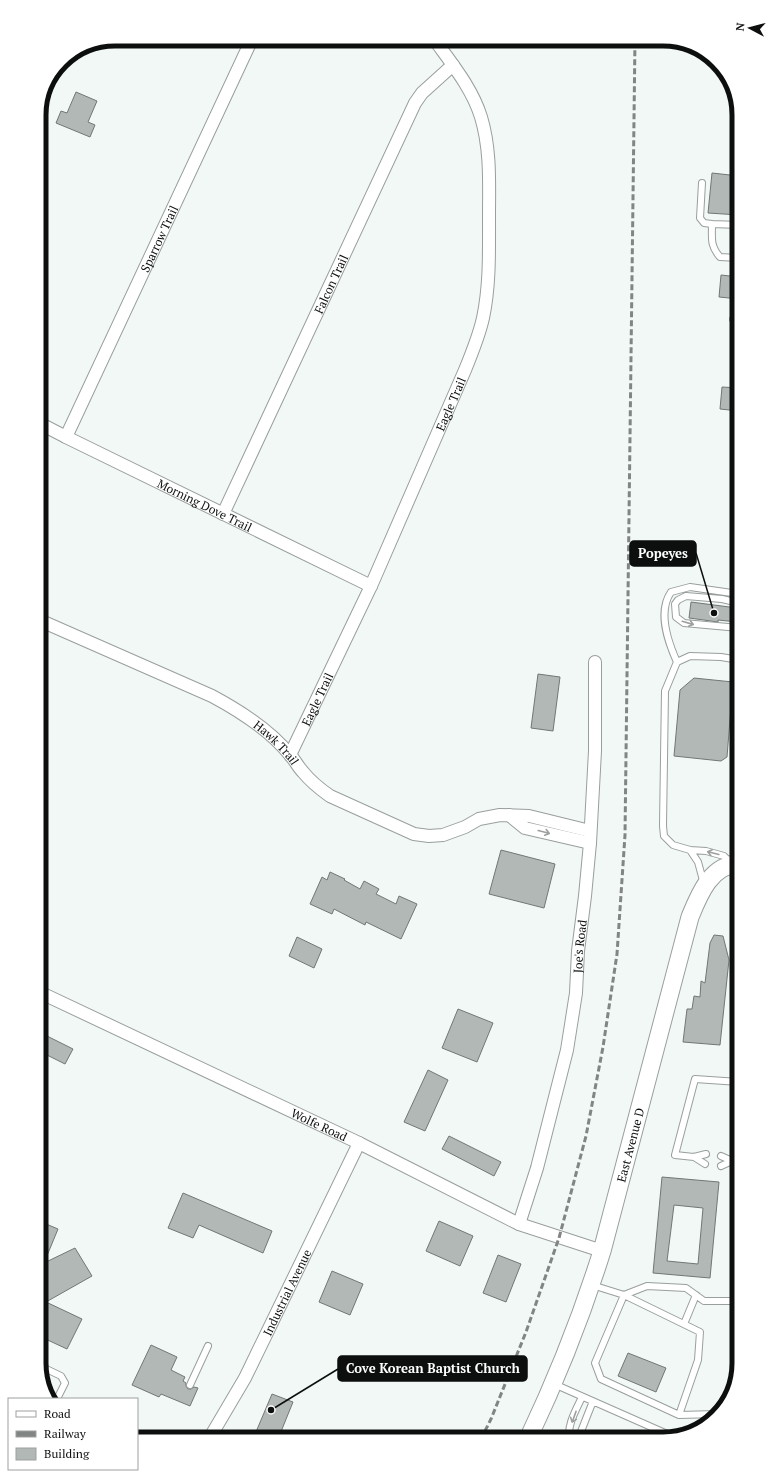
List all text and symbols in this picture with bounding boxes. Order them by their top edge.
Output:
north arrow [730,8,770,48]
text: N [733,21,748,32]
street label: Sparrow Trail [137,203,181,274]
street label: Falcon Trail [310,252,351,316]
street label: Eagle Trail [432,374,469,433]
street label: Morning Dove Trail [155,475,255,534]
callout: Popeyes [630,541,696,566]
text: Popeyes [638,544,688,562]
one-way arrow [682,620,695,627]
street label: Eagle Trail [298,670,336,728]
street label: Hawk Trail [251,717,303,768]
one-way arrow [537,829,550,837]
one-way arrow [707,848,720,856]
street label: Joe's Road [569,919,589,973]
street label: Wolfe Road [289,1105,350,1144]
street label: East Avenue D [613,1106,647,1184]
street label: Industrial Avenue [259,1247,314,1338]
callout: Cove Korean Baptist Church [338,1356,527,1381]
text: Cove Korean Baptist Church [346,1359,521,1377]
legend [8,1398,138,1470]
text: Road [44,1406,71,1421]
one-way arrow [569,1411,577,1423]
text: Railway [44,1426,87,1441]
text: Building [44,1446,90,1461]

